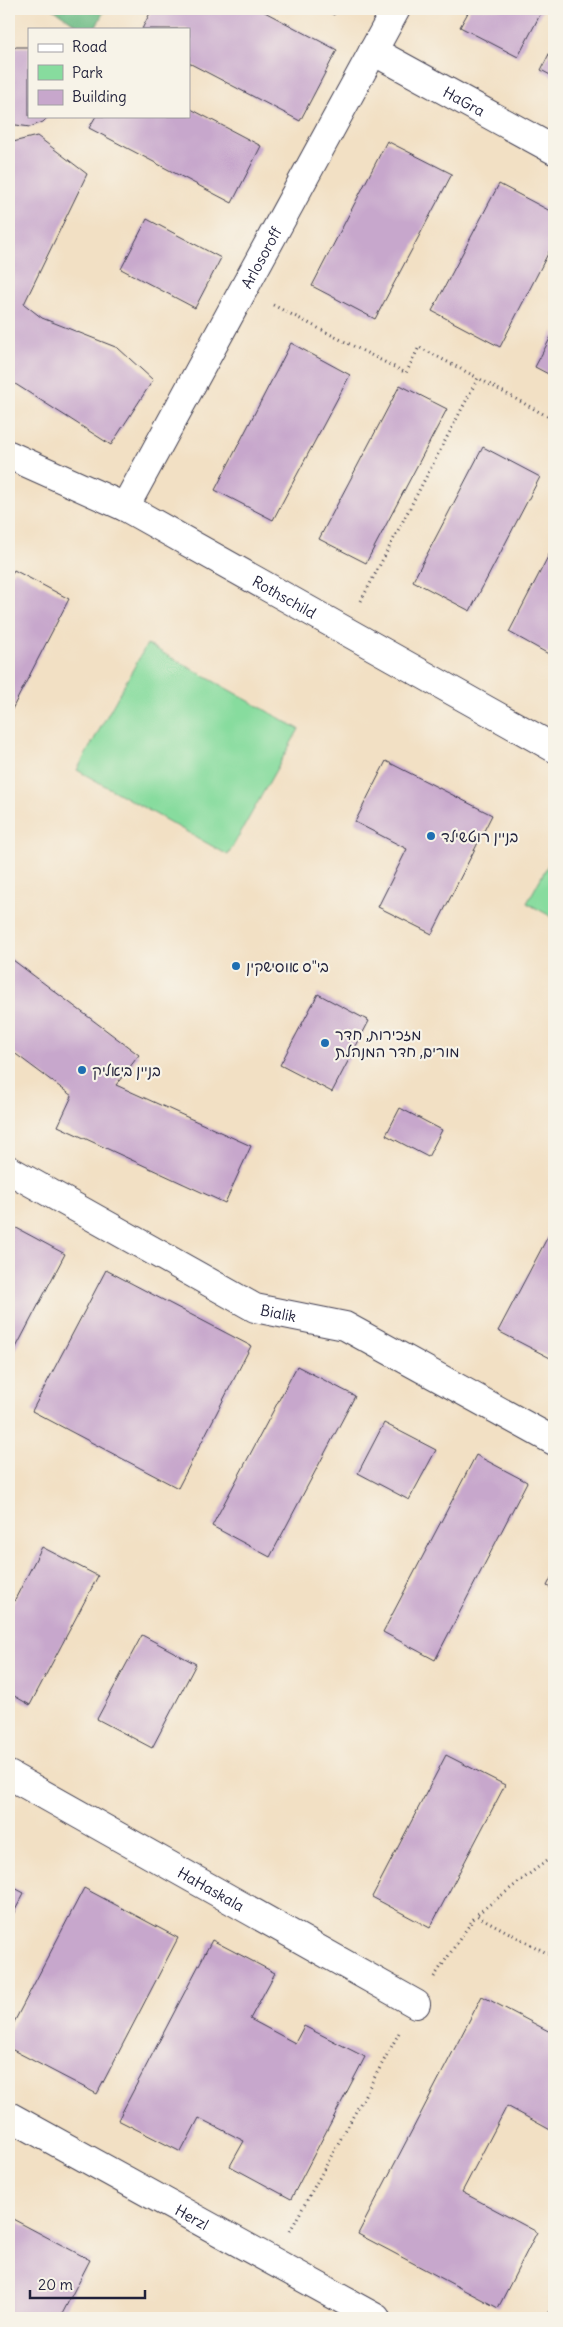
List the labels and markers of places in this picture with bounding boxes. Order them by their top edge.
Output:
place label: בניין רוטשילד [441,827,519,846]
marker: בניין רוטשילד [425,830,437,842]
place label: בי"ס אוסישקין [246,957,329,976]
marker: בי"ס אוסישקין [230,960,242,972]
place label: מזכירות, חדר מורים, חדר המנהלת [335,1025,460,1061]
marker: מזכירות, חדר מורים, חדר המנהלת [319,1037,331,1049]
place label: בניין ביאליק [92,1061,161,1080]
marker: בניין ביאליק [76,1064,88,1076]

